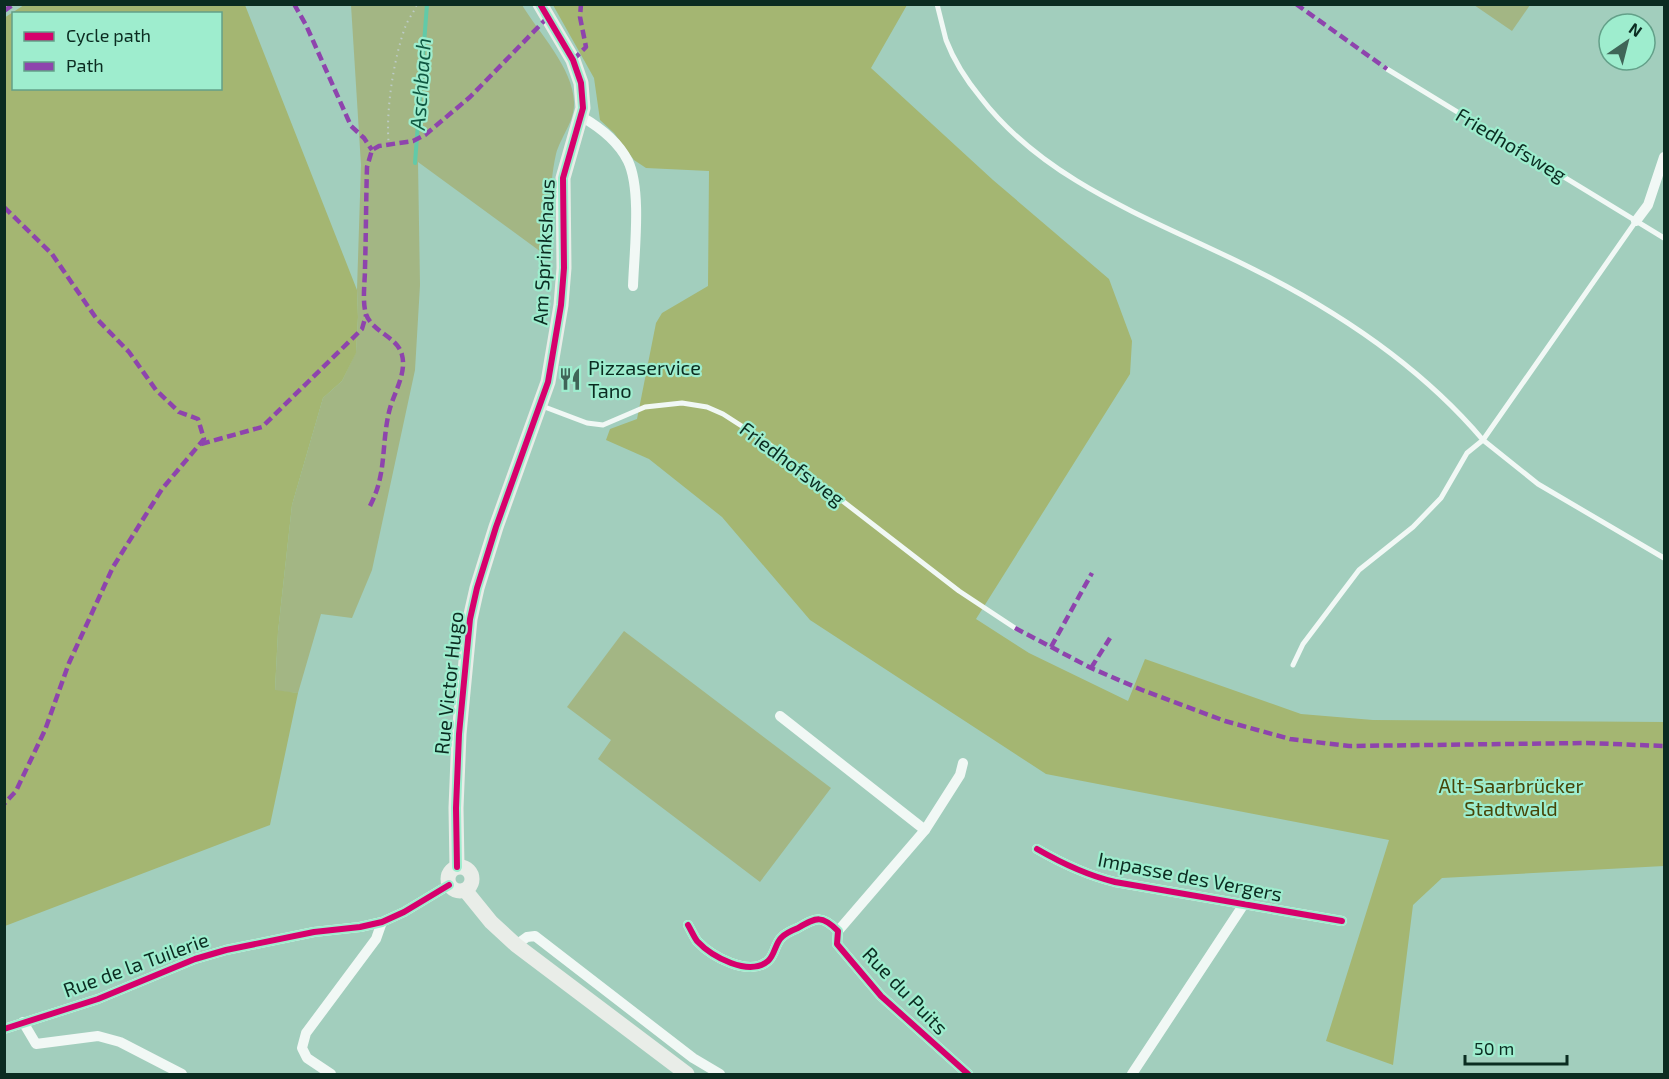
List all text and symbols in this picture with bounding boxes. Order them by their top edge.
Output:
legend [12,12,222,90]
north arrow [1597,12,1657,72]
text: N [1626,18,1646,40]
text: Cycle path [66,24,151,46]
water label: Aschbach [404,37,435,132]
text: Path [66,54,104,76]
street label: Friedhofsweg [1452,102,1571,187]
street label: Am Sprinkshaus [527,178,559,326]
place label: Pizzaservice Tano [588,355,701,402]
restaurant icon: Pizzaservice Tano [557,366,583,392]
street label: Friedhofsweg [736,416,850,510]
street label: Rue Victor Hugo [429,610,467,756]
park label: Alt-Saarbrücker Stadtwald [1439,773,1583,820]
street label: Impasse des Vergers [1096,846,1284,906]
street label: Rue de la Tuilerie [60,927,212,1002]
street label: Rue du Puits [858,942,953,1039]
scale bar [1465,1028,1567,1066]
text: 50 m [1474,1037,1514,1059]

